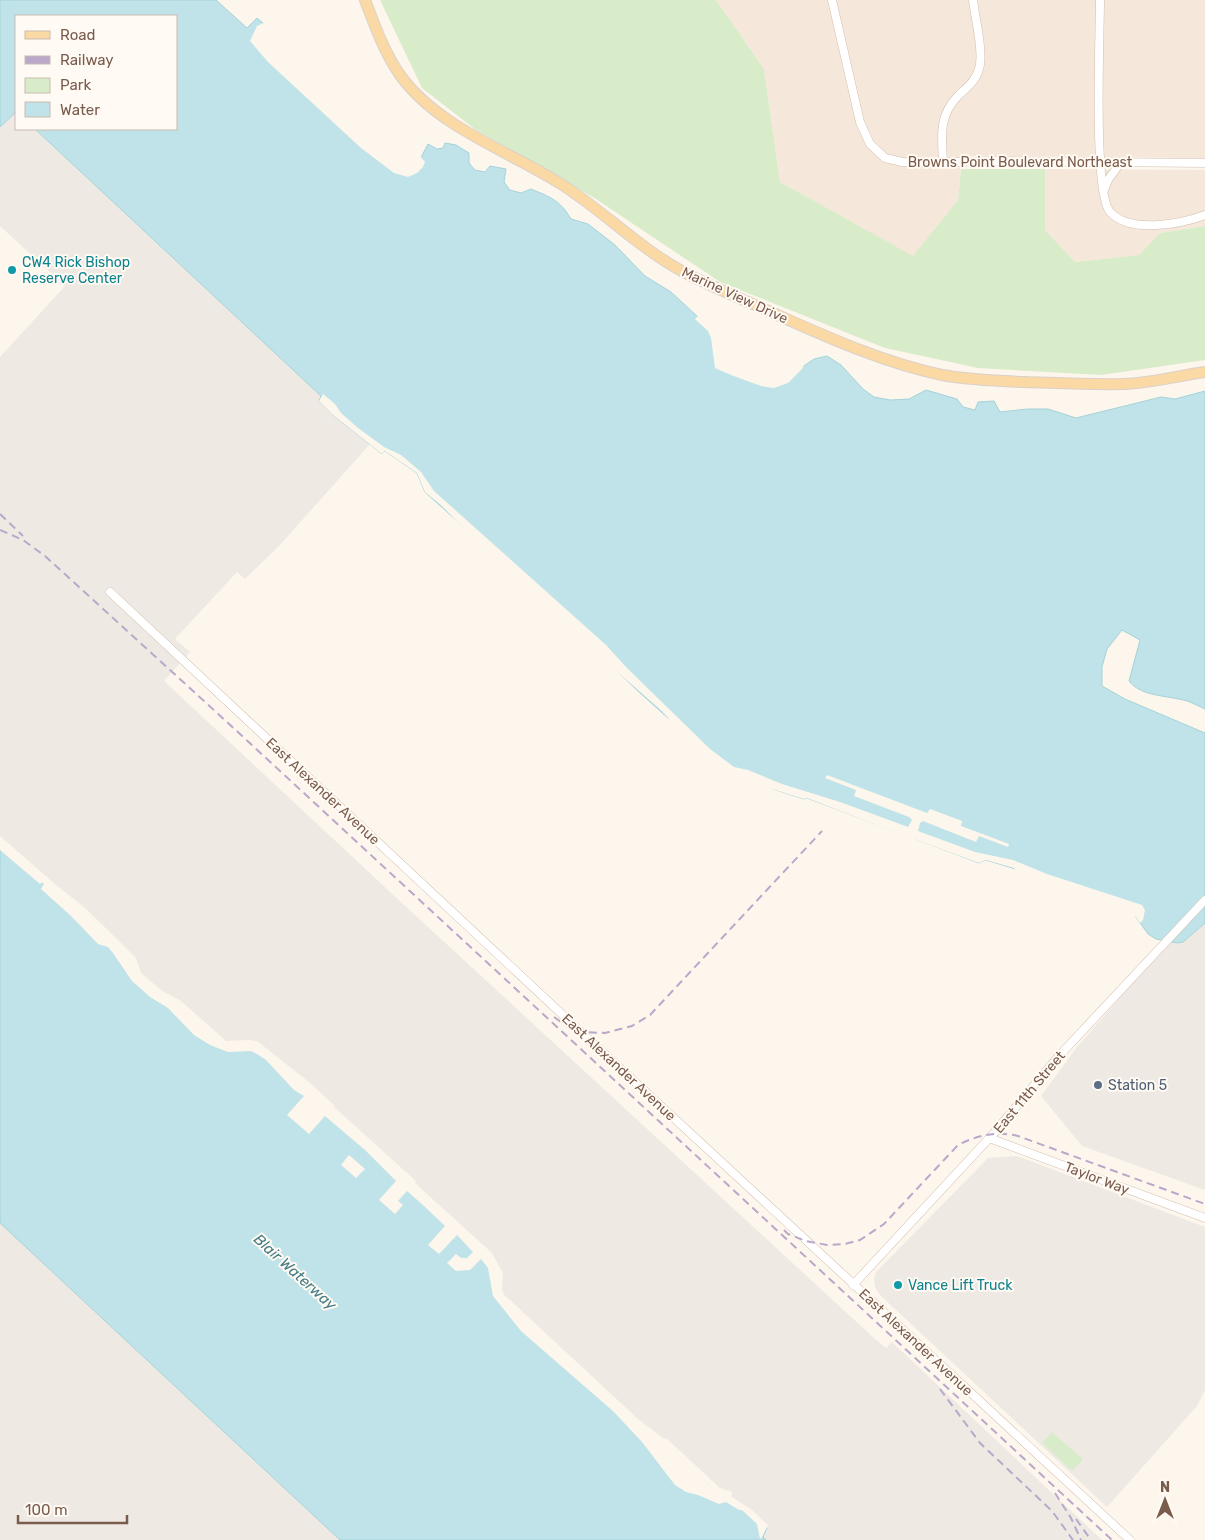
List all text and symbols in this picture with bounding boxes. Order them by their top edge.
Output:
legend [15,15,178,130]
text: Road [60,26,96,44]
text: Railway [60,51,114,69]
text: Park [60,76,91,94]
text: Water [60,101,100,119]
street label: Browns Point Boulevard Northeast [908,154,1133,171]
place label: CW4 Rick Bishop Reserve Center [22,254,130,287]
street label: Marine View Drive [679,263,791,328]
marker: CW4 Rick Bishop Reserve Center [6,264,18,276]
street label: East Alexander Avenue [262,734,383,849]
street label: East Alexander Avenue [558,1010,679,1125]
street label: East 11th Street [990,1047,1069,1137]
place label: Station 5 [1108,1077,1167,1094]
marker: Station 5 [1092,1079,1104,1091]
street label: Taylor Way [1062,1158,1132,1199]
water label: Blair Waterway [250,1230,341,1314]
place label: Vance Lift Truck [908,1277,1013,1294]
marker: Vance Lift Truck [892,1279,904,1291]
street label: East Alexander Avenue [855,1285,976,1400]
north arrow [1140,1475,1190,1525]
text: N [1160,1479,1170,1496]
scale bar [18,1492,126,1524]
text: 100 m [25,1501,67,1519]

